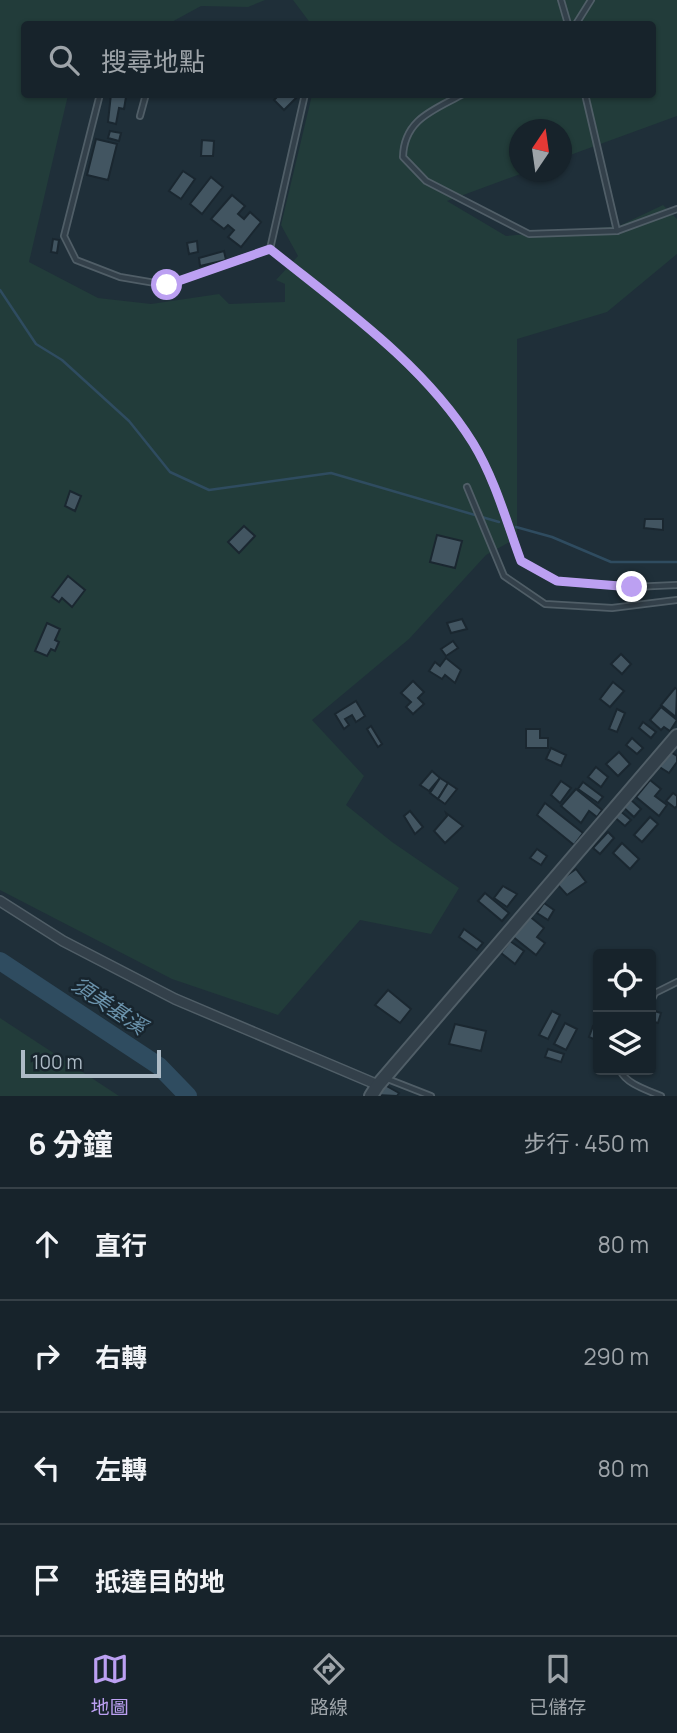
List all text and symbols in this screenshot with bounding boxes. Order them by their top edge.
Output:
search box [21,21,656,98]
icon: search [45,41,83,79]
text: 搜尋地點 [101,43,205,79]
north arrow [509,119,572,182]
route start [151,269,182,300]
route end [616,571,647,602]
map controls [593,949,656,1075]
button: locate [593,949,656,1012]
water label: 須美基溪 [67,970,155,1042]
button: layers [593,1012,656,1075]
scale bar [21,1047,161,1079]
text: 100 m [32,1049,83,1075]
text: 6 分鐘 [28,1123,113,1164]
text: 步行 · 450 m [524,1127,649,1159]
icon: ahead [28,1225,66,1263]
text: 直行 [95,1227,147,1263]
text: 80 m [598,1228,649,1260]
icon: right [28,1337,66,1375]
text: 右轉 [95,1339,147,1375]
text: 290 m [583,1340,649,1372]
icon: left [28,1449,66,1487]
text: 左轉 [95,1451,147,1487]
text: 80 m [598,1452,649,1484]
icon: arrive [28,1561,66,1599]
text: 抵達目的地 [95,1563,225,1599]
tab: 地圖 [91,1650,129,1720]
tab: 路線 [310,1650,348,1720]
tab: 已儲存 [529,1650,586,1720]

